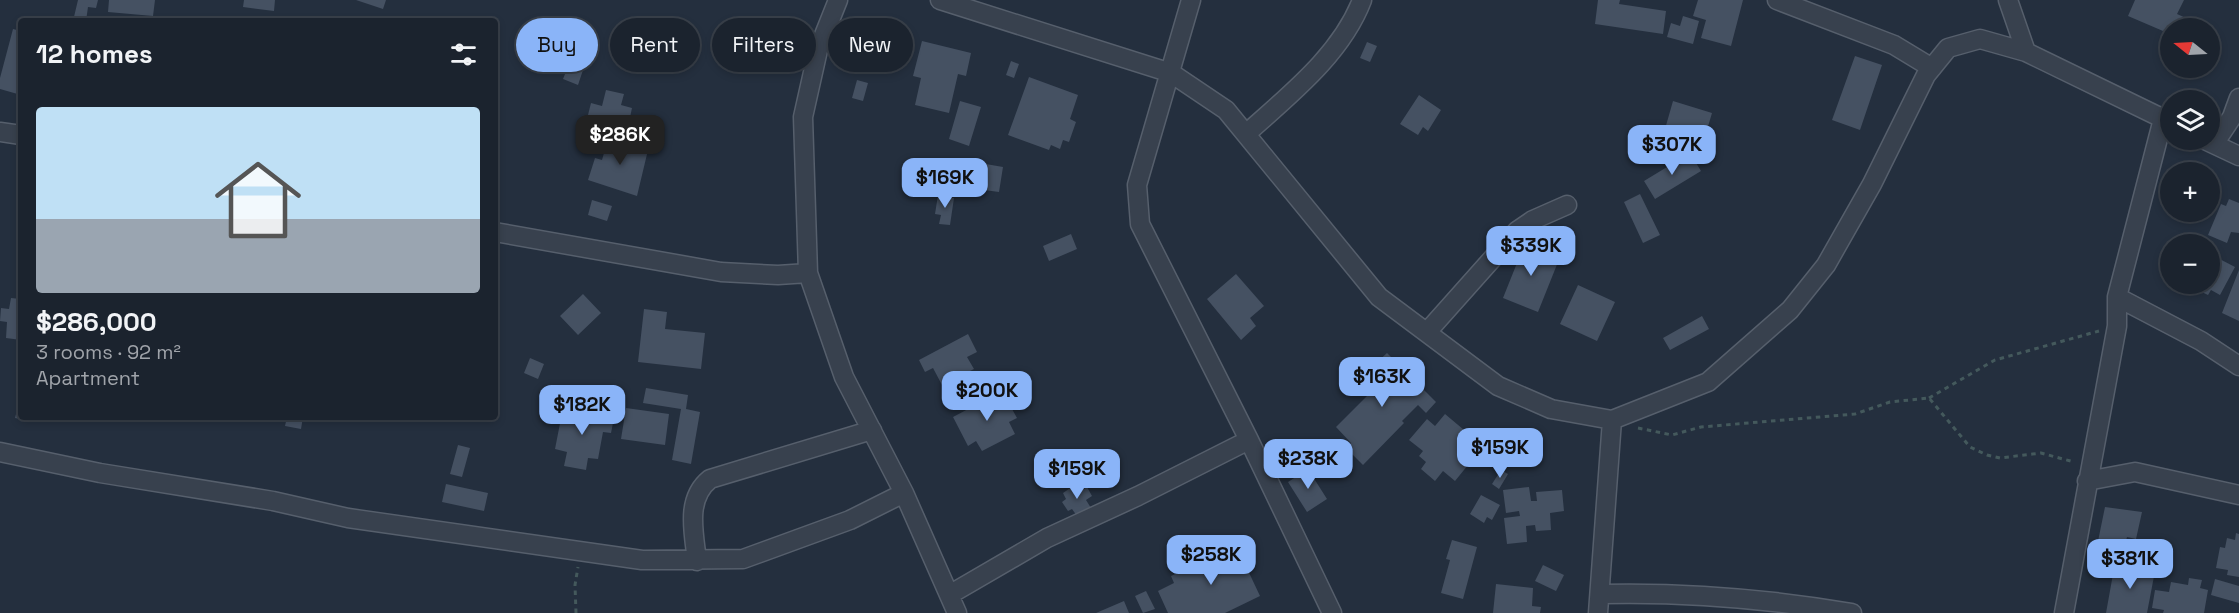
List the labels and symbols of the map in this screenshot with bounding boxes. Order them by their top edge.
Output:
north arrow [2160,18,2220,78]
pin: $286K [578,115,662,166]
pin: $307K [1630,125,1714,176]
pin: $169K [903,158,987,209]
pin: $339K [1489,226,1573,277]
pin: $163K [1340,357,1424,408]
pin: $200K [945,371,1029,422]
pin: $182K [540,385,624,436]
pin: $159K [1458,428,1542,479]
pin: $238K [1266,439,1350,490]
pin: $159K [1035,449,1119,500]
pin: $258K [1169,535,1253,586]
pin: $381K [2088,539,2172,590]

